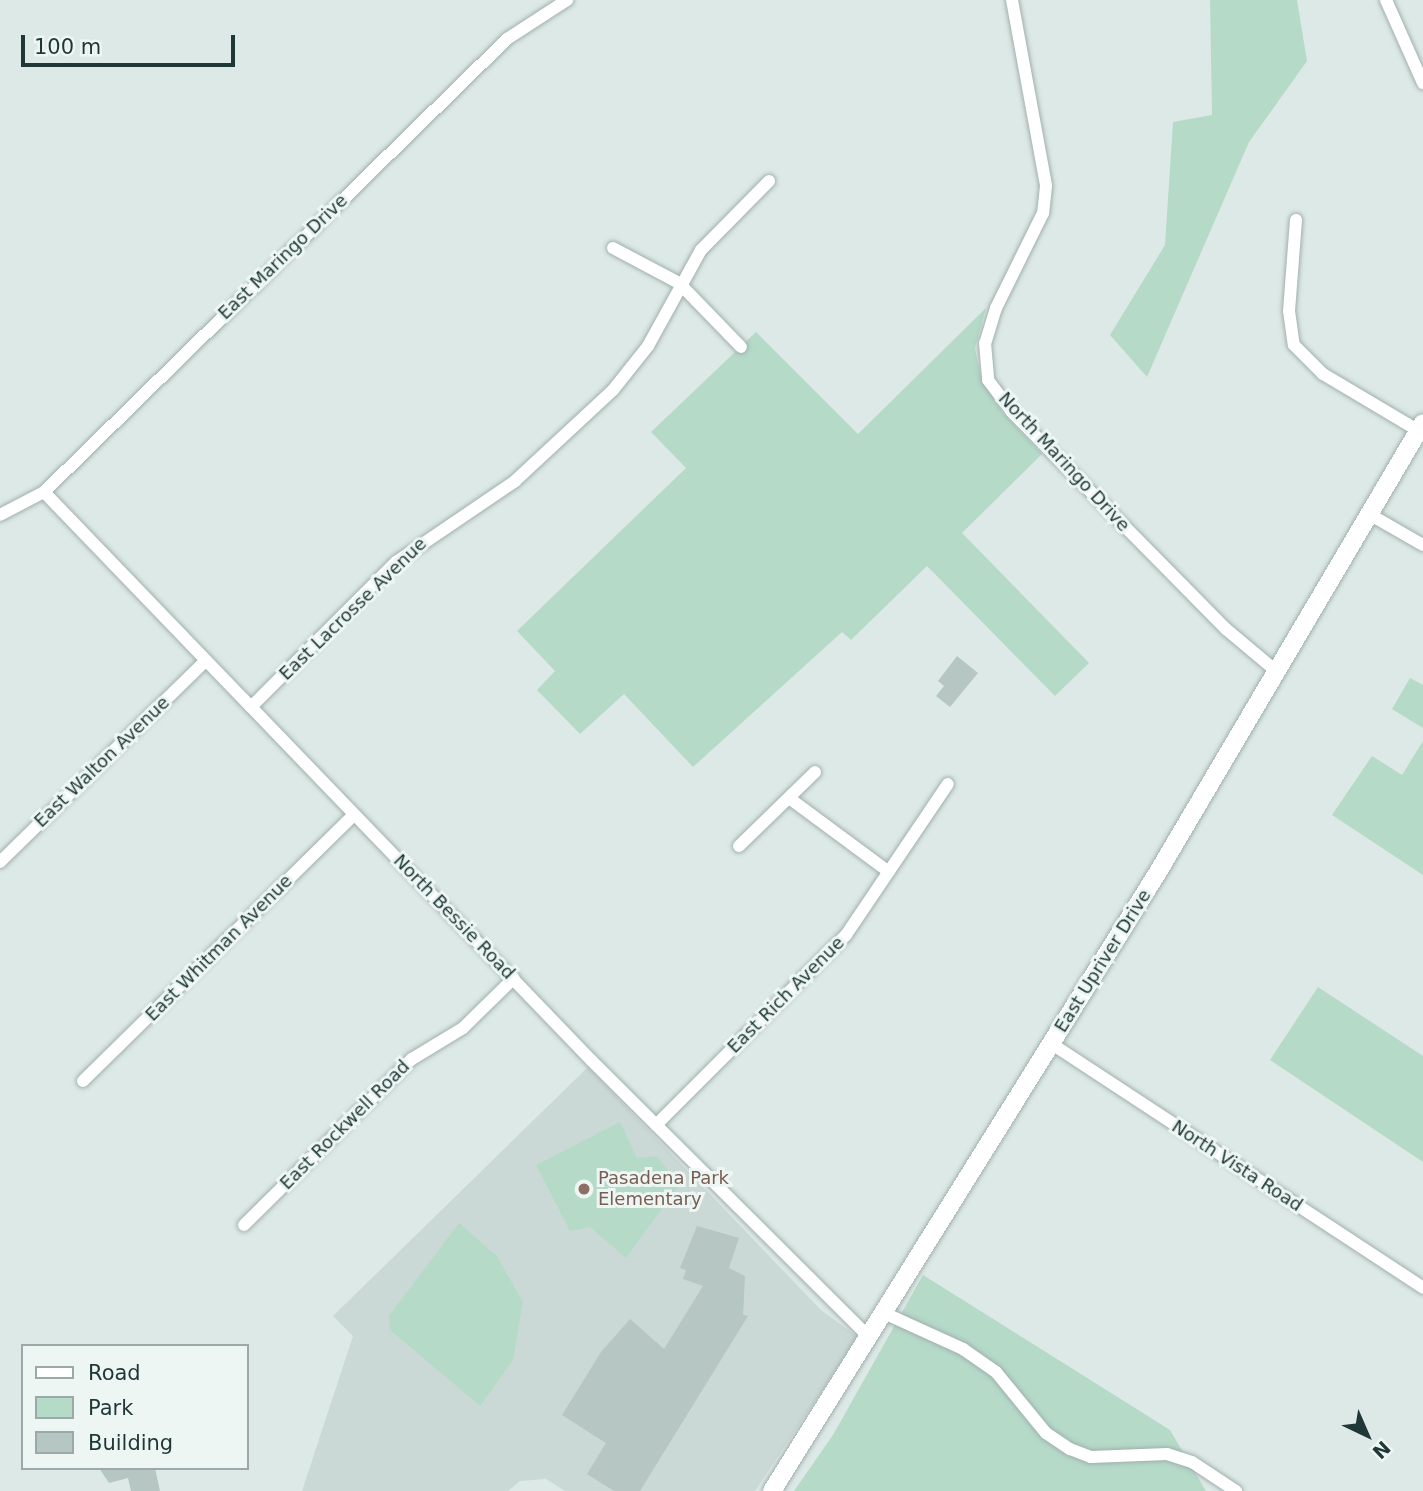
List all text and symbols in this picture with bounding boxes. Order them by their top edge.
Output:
scale bar [24,21,238,65]
text: 100 m [34,35,101,59]
street label: East Maringo Drive [214,190,352,324]
street label: North Maringo Drive [994,388,1134,536]
street label: East Lacrosse Avenue [275,533,431,685]
street label: East Walton Avenue [30,692,174,832]
street label: North Bessie Road [389,850,519,984]
street label: East Whitman Avenue [141,870,297,1026]
street label: East Upriver Drive [1050,886,1156,1036]
street label: East Rich Avenue [723,932,849,1058]
street label: East Rockwell Road [276,1056,414,1194]
street label: North Vista Road [1168,1116,1306,1216]
place label: Pasadena Park Elementary [598,1168,729,1210]
marker: Pasadena Park Elementary [576,1181,592,1197]
legend [21,1344,248,1470]
text: Road [88,1361,141,1385]
text: Park [88,1396,133,1420]
north arrow [1332,1400,1402,1470]
text: Building [88,1431,173,1455]
text: N [1368,1437,1395,1464]

